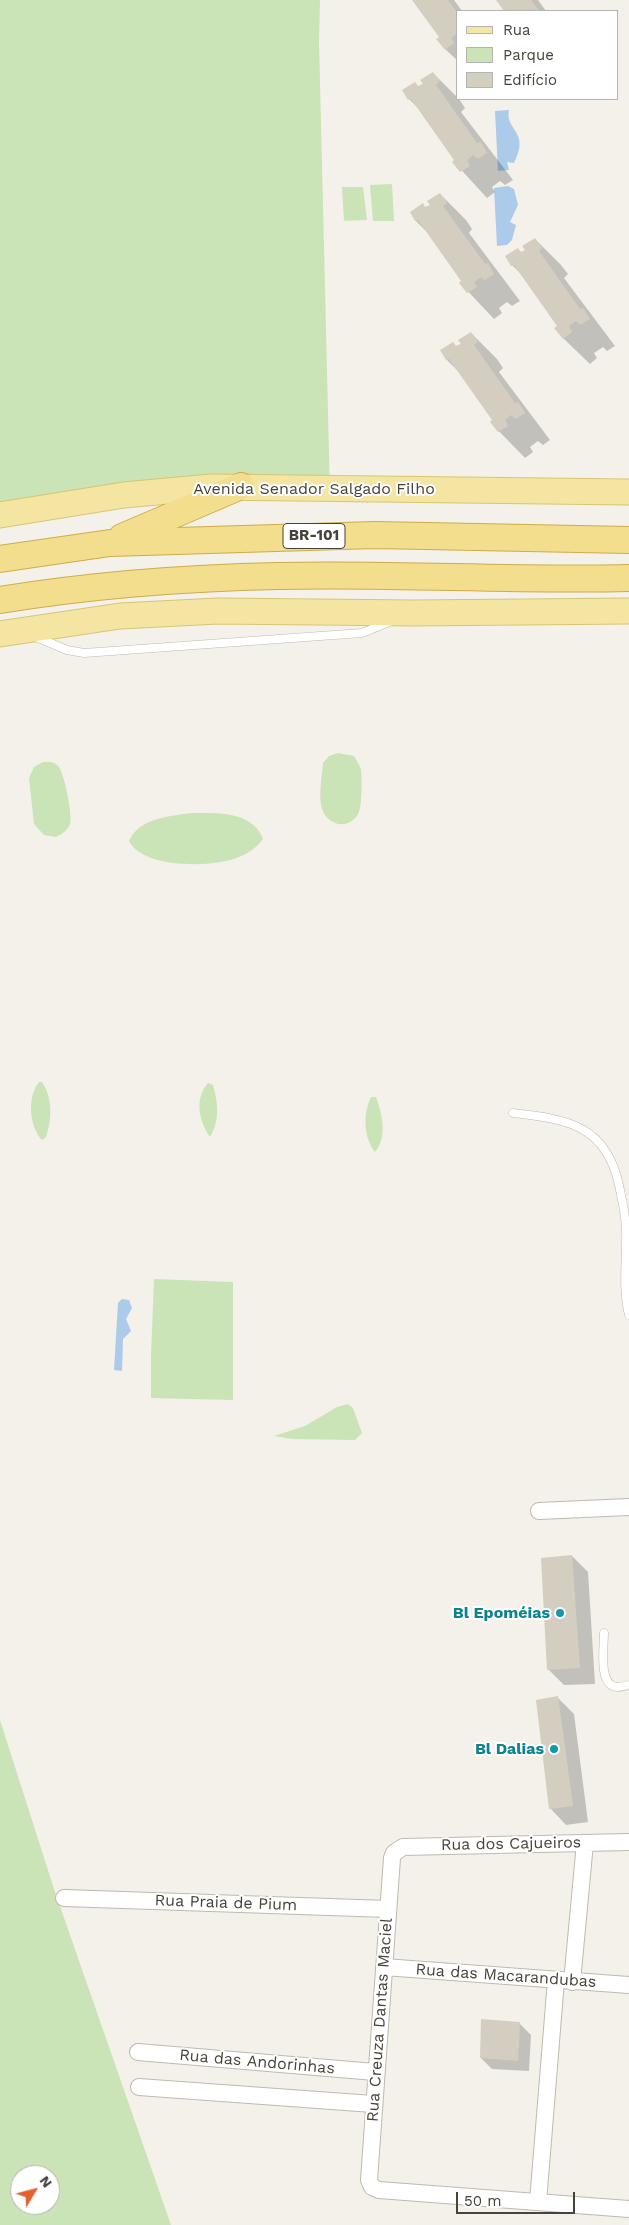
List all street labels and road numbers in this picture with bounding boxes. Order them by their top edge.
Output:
street label: Avenida Senador Salgado Filho [193,479,435,499]
road number: BR-101 [283,524,345,548]
street label: Rua dos Cajueiros [441,1833,581,1855]
street label: Rua Praia de Pium [154,1891,298,1915]
street label: Rua Creuza Dantas Maciel [363,1917,397,2123]
street label: Rua das Macarandubas [415,1960,597,1992]
street label: Rua das Andorinhas [178,2046,336,2078]

